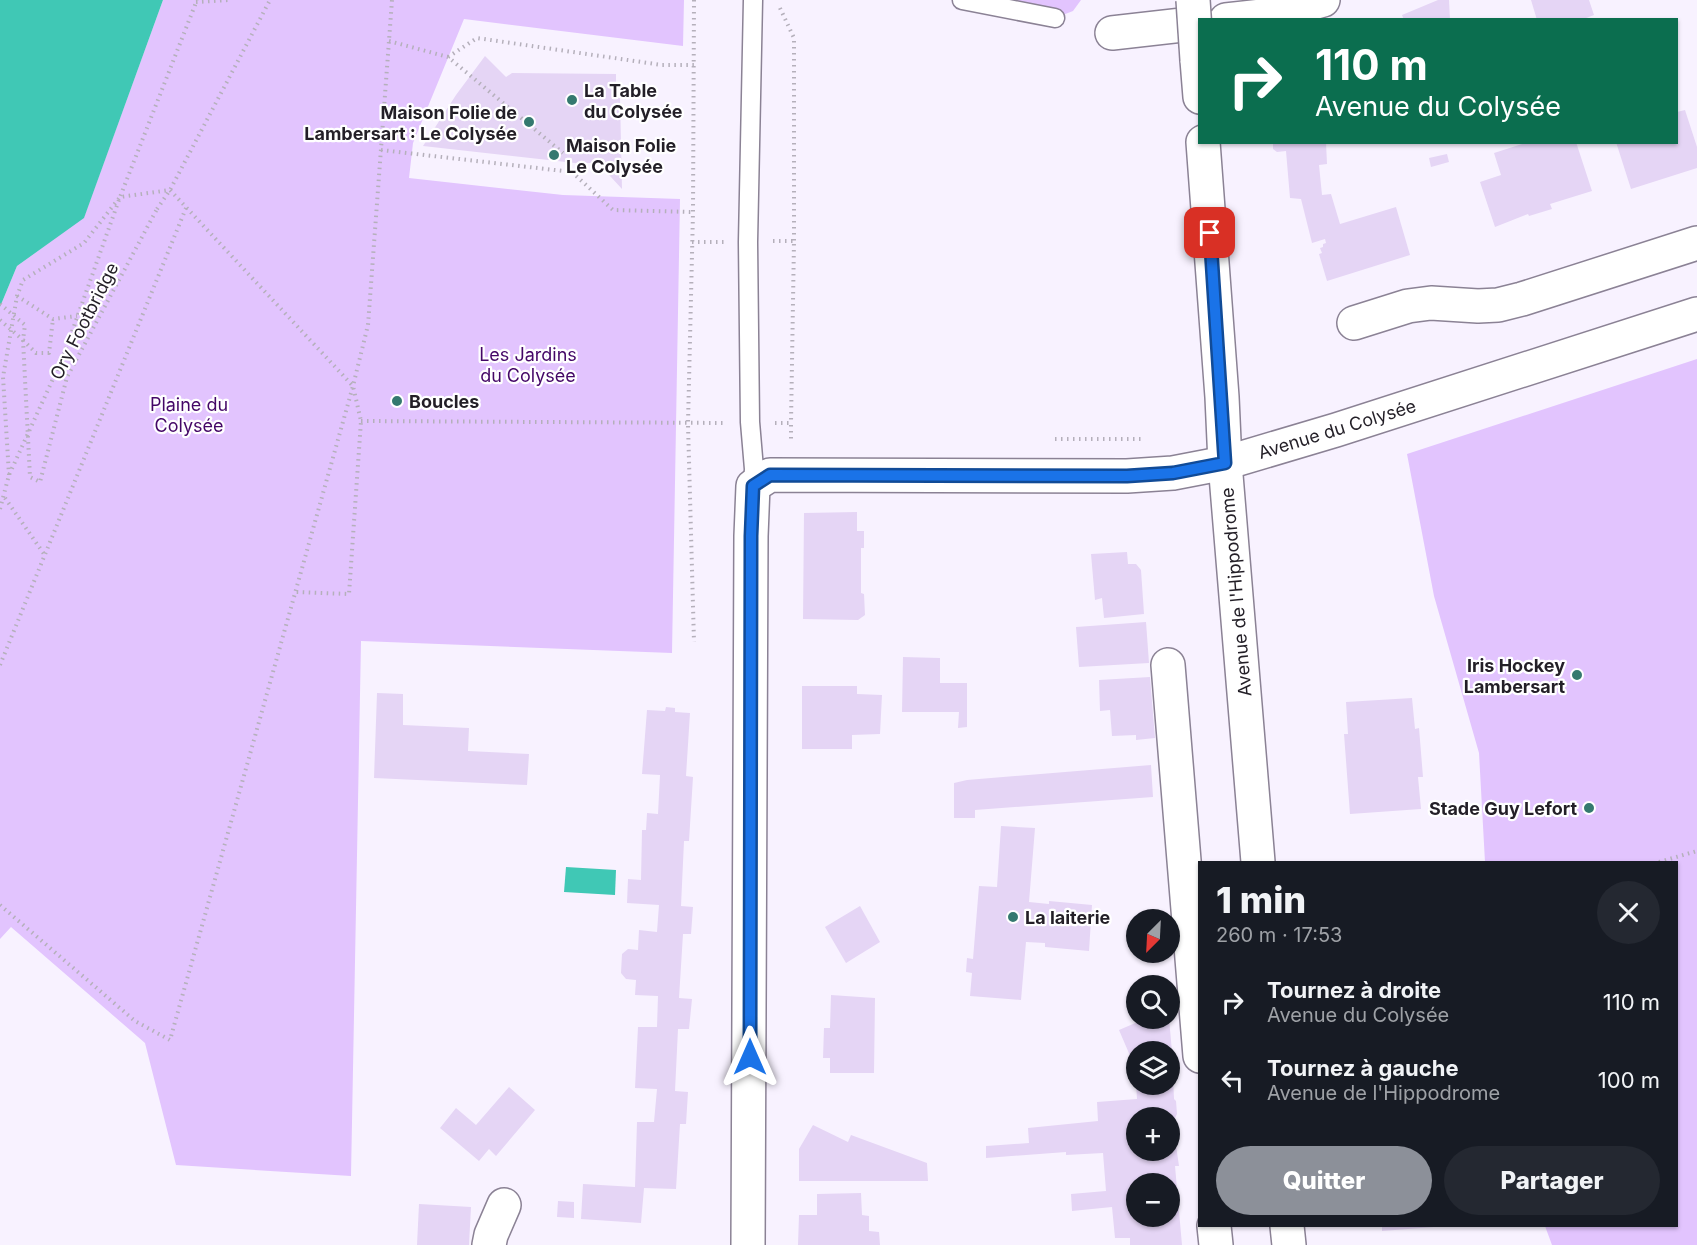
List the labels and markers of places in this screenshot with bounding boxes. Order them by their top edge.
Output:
place label: La Table du Colysée [584,80,683,122]
marker: La Table du Colysée [565,93,579,107]
place label: Maison Folie de Lambersart : Le Colysée [304,102,517,144]
marker: Maison Folie de Lambersart : Le Colysée [522,115,536,129]
place label: Maison Folie Le Colysée [566,135,677,177]
marker: Maison Folie Le Colysée [547,148,561,162]
pin [1184,207,1235,258]
place label: Boucles [409,391,479,412]
marker: Boucles [390,394,404,408]
place label: Iris Hockey Lambersart [1464,655,1565,697]
marker: Iris Hockey Lambersart [1570,668,1584,682]
place label: Stade Guy Lefort [1429,798,1577,819]
marker: Stade Guy Lefort [1582,801,1596,815]
place label: La laiterie [1025,907,1111,928]
marker: La laiterie [1006,910,1020,924]

